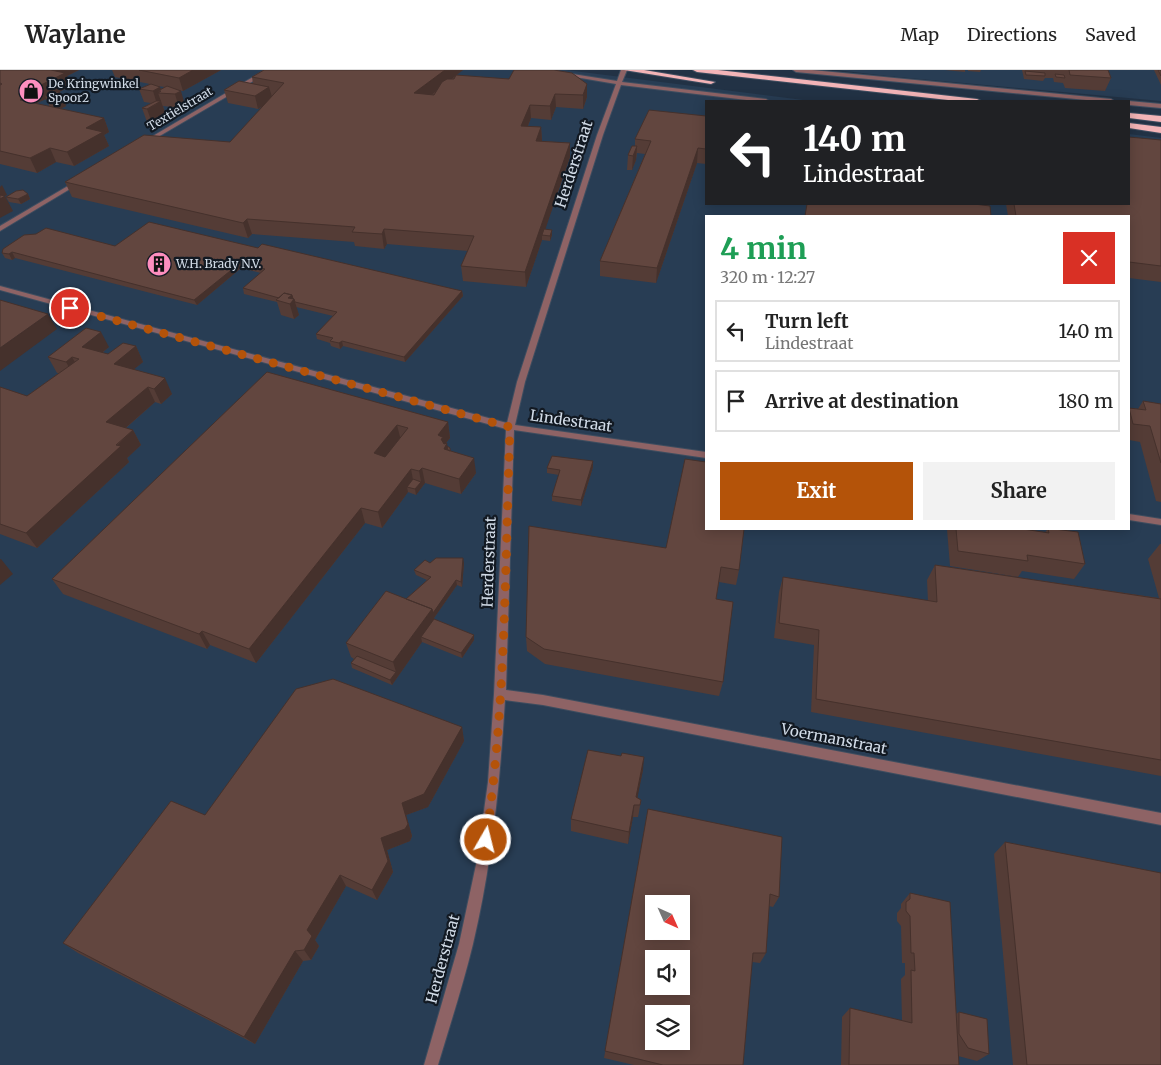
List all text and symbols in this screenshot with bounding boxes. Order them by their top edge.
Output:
text: Waylane [25,19,126,50]
text: Map [901,23,939,46]
text: Directions [967,23,1057,46]
text: Saved [1085,23,1136,46]
place label: De Kringwinkel Spoor2 [48,76,139,105]
shop icon: De Kringwinkel Spoor2 [18,78,44,104]
street label: Textielstraat [144,83,215,134]
street label: Herderstraat [550,117,597,210]
text: 140 m [803,117,906,161]
icon: left [720,120,785,185]
text: Lindestraat [803,160,925,188]
text: 4 min [720,229,807,267]
button: close [1063,232,1115,284]
building icon: W.H. Brady N.V. [146,251,172,277]
place label: W.H. Brady N.V. [175,256,261,271]
text: 320 m · 12:27 [720,267,815,287]
pin [49,287,91,329]
icon: arrive [56,294,84,322]
text: Turn left [765,309,849,333]
icon: left [722,317,750,345]
text: 140 m [1058,319,1113,343]
text: Lindestraat [765,333,853,353]
icon: arrive [722,387,750,415]
text: Arrive at destination [765,389,959,413]
text: 180 m [1058,389,1113,413]
street label: Lindestraat [529,405,614,436]
button: Exit [720,462,913,520]
button: Share [923,462,1115,520]
street label: Herderstraat [477,516,500,608]
street label: Voermanstraat [779,719,889,758]
position arrow [459,813,511,865]
north arrow [645,895,690,940]
map controls [645,895,690,1050]
street label: Herderstraat [422,912,464,1005]
button: sound [645,950,690,995]
button: layers [645,1005,690,1050]

